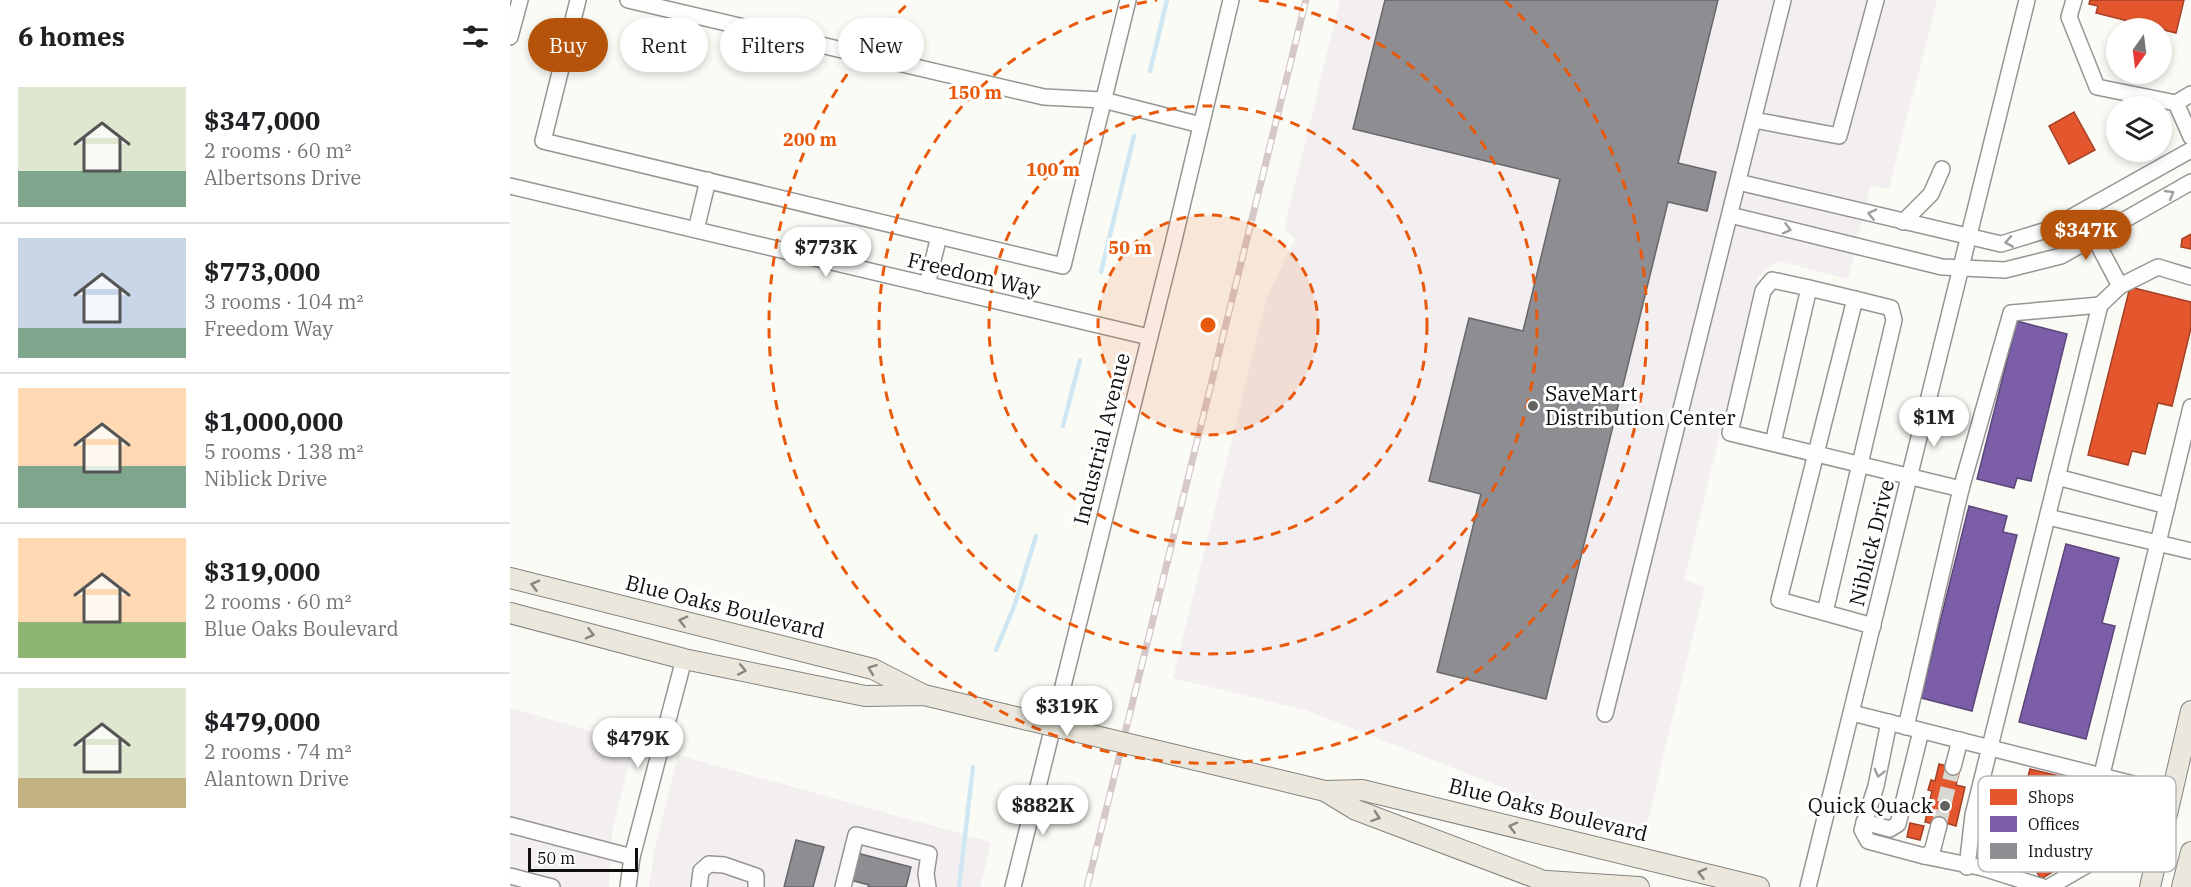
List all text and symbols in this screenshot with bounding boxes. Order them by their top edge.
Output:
chip: Buy [528,18,608,72]
chip: Rent [620,18,708,72]
chip: Filters [720,18,826,72]
chip: New [838,18,924,72]
north arrow [2106,18,2172,84]
map controls [2106,18,2172,162]
text: 6 homes [18,19,125,53]
icon: filters [459,20,492,53]
text: 150 m [948,81,1003,104]
button: layers [2106,96,2172,162]
text: $347,000 [204,103,320,137]
icon: home [66,111,138,183]
text: 200 m [783,128,838,151]
text: 2 rooms · 60 m² [204,137,351,164]
text: 100 m [1026,158,1081,181]
text: Albertsons Drive [204,164,361,191]
one-way arrow [2164,190,2174,201]
one-way arrow [1867,209,1877,222]
pin: $347K [2044,210,2128,261]
text: $347K [2054,216,2118,243]
one-way arrow [1781,222,1791,235]
pin: $773K [784,227,868,278]
text: $773K [794,233,858,260]
one-way arrow [2004,235,2014,248]
text: 50 m [1108,236,1152,259]
street label: Freedom Way [905,245,1044,303]
text: $773,000 [204,254,320,288]
icon: home [66,262,138,334]
text: 3 rooms · 104 m² [204,288,363,315]
text: Freedom Way [204,315,333,342]
centre of rings [1198,315,1218,335]
street label: Industrial Avenue [1066,350,1136,528]
place label: SaveMart Distribution Center [1545,379,1736,431]
pin: $1M [1905,397,1963,448]
marker: SaveMart Distribution Center [1526,399,1540,413]
text: $1M [1913,403,1955,430]
text: $1,000,000 [204,404,343,438]
icon: home [66,412,138,484]
text: 5 rooms · 138 m² [204,438,363,465]
text: Niblick Drive [204,465,327,492]
street label: Niblick Drive [1842,477,1900,609]
text: $319,000 [204,554,320,588]
icon: home [66,562,138,634]
street label: Blue Oaks Boulevard [623,568,828,644]
one-way arrow [530,579,540,592]
text: 2 rooms · 60 m² [204,588,351,615]
text: Blue Oaks Boulevard [204,615,399,642]
one-way arrow [679,615,689,628]
one-way arrow [584,626,594,639]
one-way arrow [736,663,746,676]
one-way arrow [867,664,878,677]
pin: $319K [1025,686,1109,737]
text: $319K [1035,692,1099,719]
text: $479,000 [204,704,320,738]
icon: home [66,712,138,784]
pin: $479K [596,718,680,769]
text: $479K [606,724,670,751]
text: 2 rooms · 74 m² [204,738,351,765]
text: Alantown Drive [204,765,349,792]
one-way arrow [1874,768,1887,778]
street label: Blue Oaks Boulevard [1446,771,1651,847]
legend [1978,776,2176,872]
pin: $882K [1001,785,1085,836]
text: Shops [2028,787,2074,807]
text: $882K [1011,791,1075,818]
place label: Quick Quack [1808,791,1934,819]
marker: Quick Quack [1938,799,1952,813]
one-way arrow [1371,810,1381,823]
text: Offices [2028,814,2080,834]
one-way arrow [1508,821,1518,834]
text: Industry [2028,841,2093,861]
scale bar [528,845,638,872]
text: 50 m [537,848,575,868]
one-way arrow [1697,868,1707,881]

